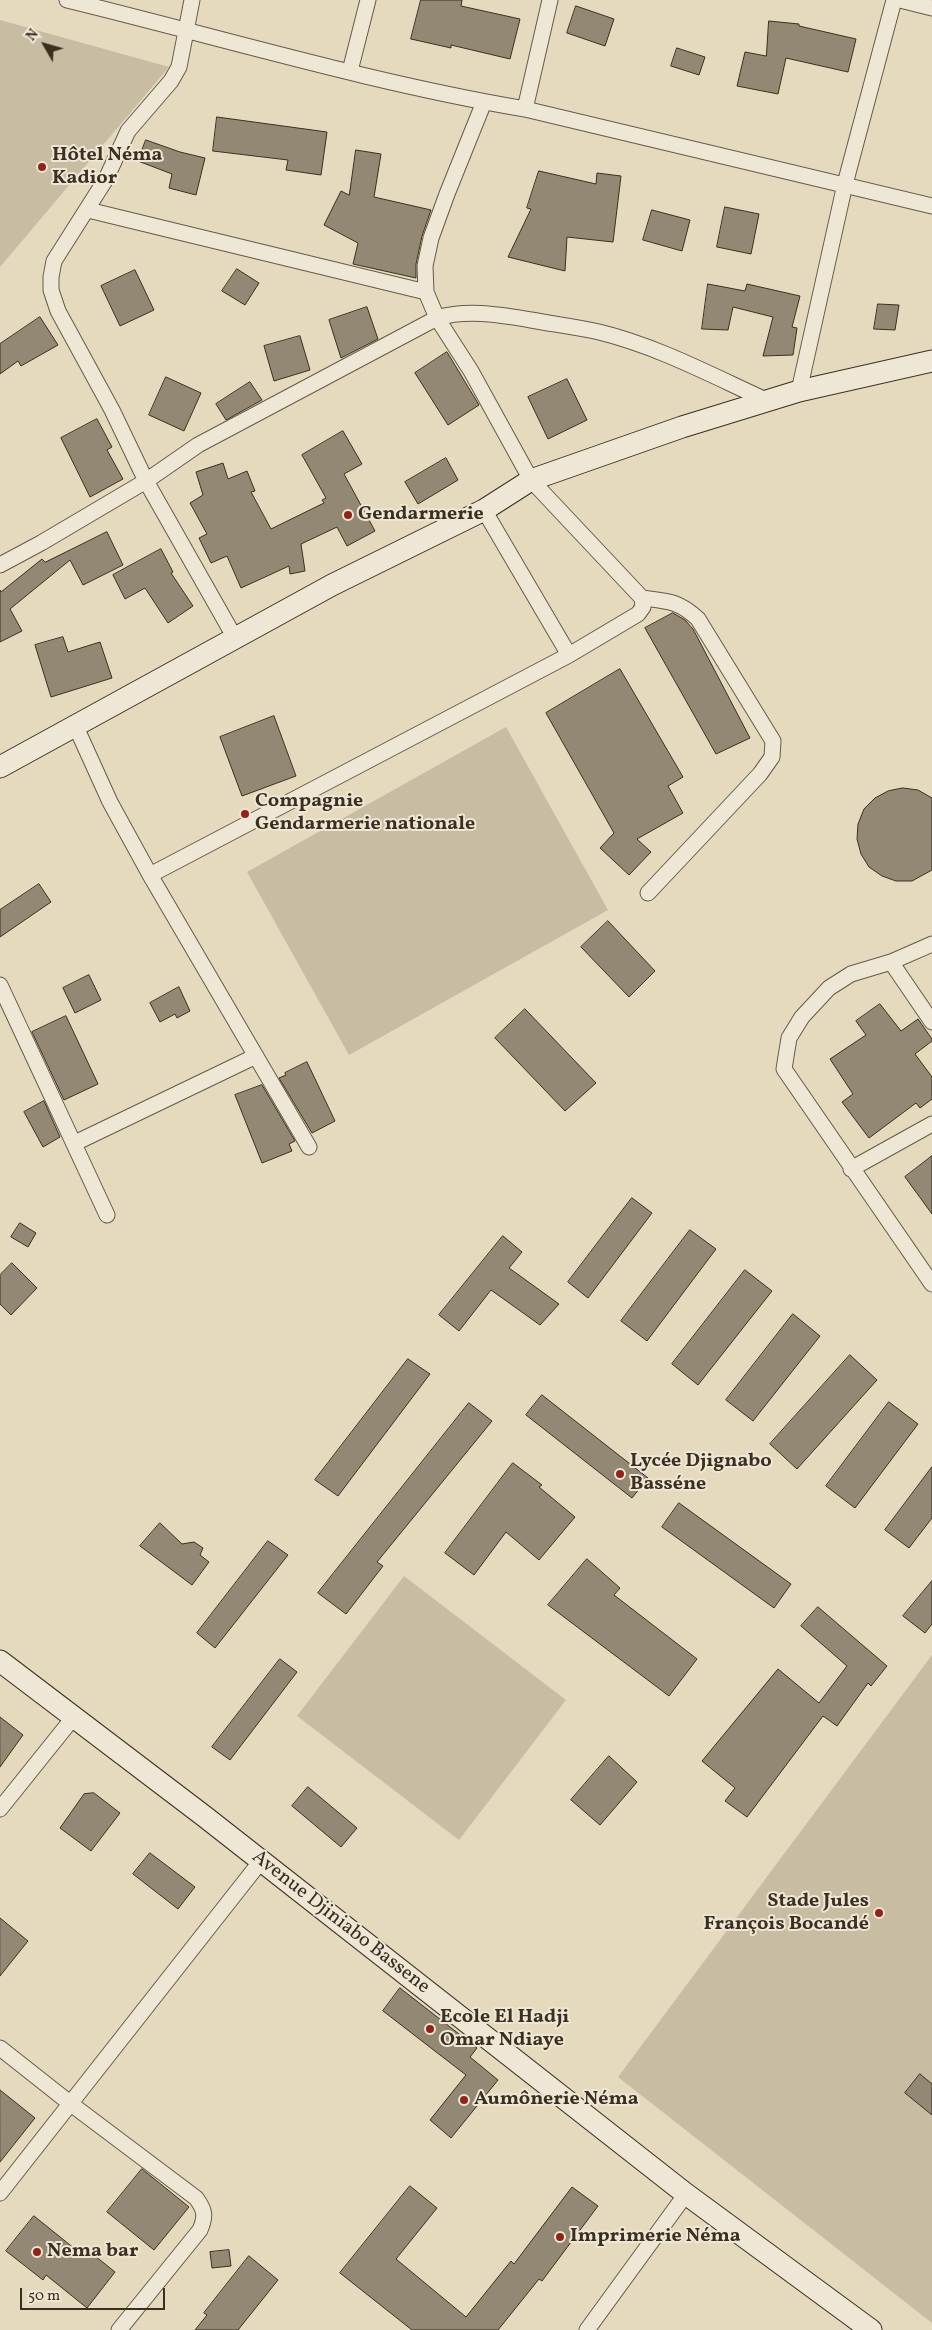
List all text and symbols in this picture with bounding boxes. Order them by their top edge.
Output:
north arrow [20,20,70,70]
text: N [22,26,43,45]
place label: Hôtel Néma Kadior [52,144,162,191]
marker: Hôtel Néma Kadior [36,161,48,173]
place label: Gendarmerie [358,503,484,527]
marker: Gendarmerie [342,509,354,521]
place label: Compagnie Gendarmerie nationale [255,790,475,837]
marker: Compagnie Gendarmerie nationale [239,808,251,820]
place label: Lycée Djignabo Basséne [630,1450,772,1497]
marker: Lycée Djignabo Basséne [614,1468,626,1480]
street label: Avenue Djiniabo Bassene [246,1846,434,2000]
place label: Stade Jules François Bocandé [703,1890,869,1937]
marker: Stade Jules François Bocandé [873,1907,885,1919]
place label: Ecole El Hadji Omar Ndiaye [440,2006,569,2053]
marker: Ecole El Hadji Omar Ndiaye [424,2023,436,2035]
place label: Aumônerie Néma [474,2088,639,2112]
marker: Aumônerie Néma [458,2094,470,2106]
place label: Imprimerie Néma [570,2225,741,2249]
marker: Imprimerie Néma [554,2231,566,2243]
place label: Nema bar [47,2240,138,2264]
marker: Nema bar [31,2246,43,2258]
scale bar [22,2278,168,2310]
text: 50 m [28,2286,60,2307]

